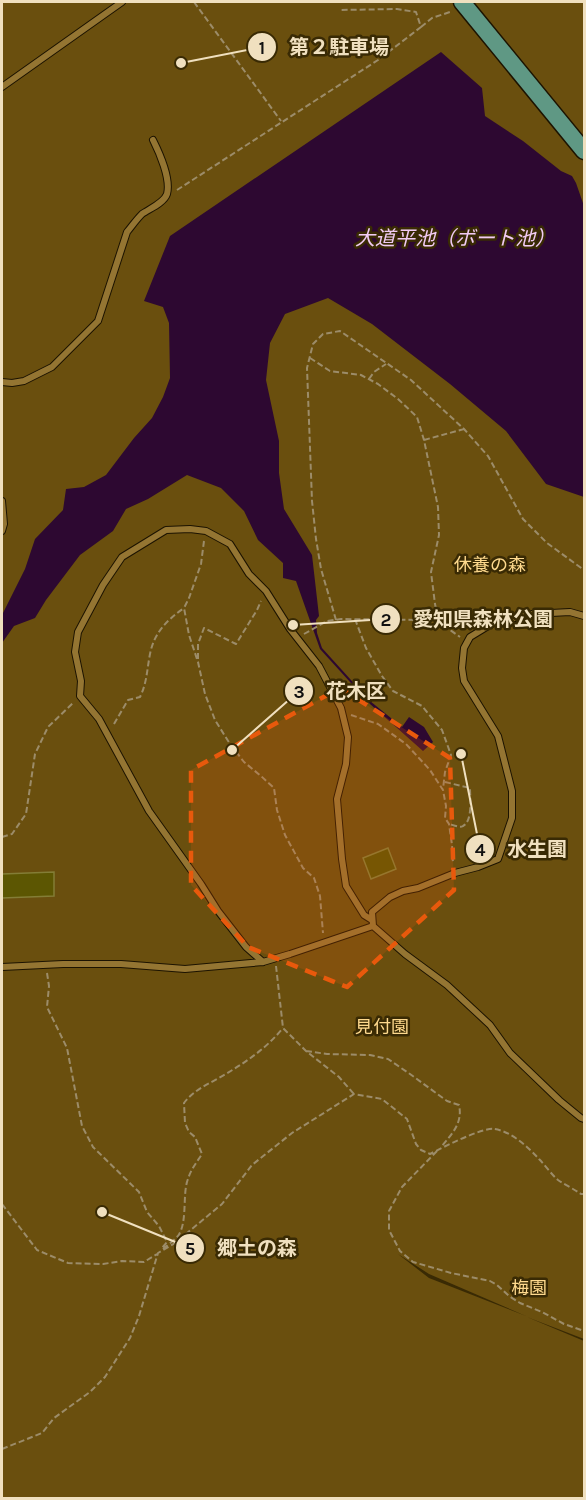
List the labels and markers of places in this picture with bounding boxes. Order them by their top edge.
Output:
callout: 第２駐車場 [247,28,401,66]
callout: 愛知県森林公園 [371,600,565,638]
callout: 花木区 [284,672,398,710]
callout: 水生園 [465,830,579,868]
callout: 郷土の森 [175,1229,309,1267]

